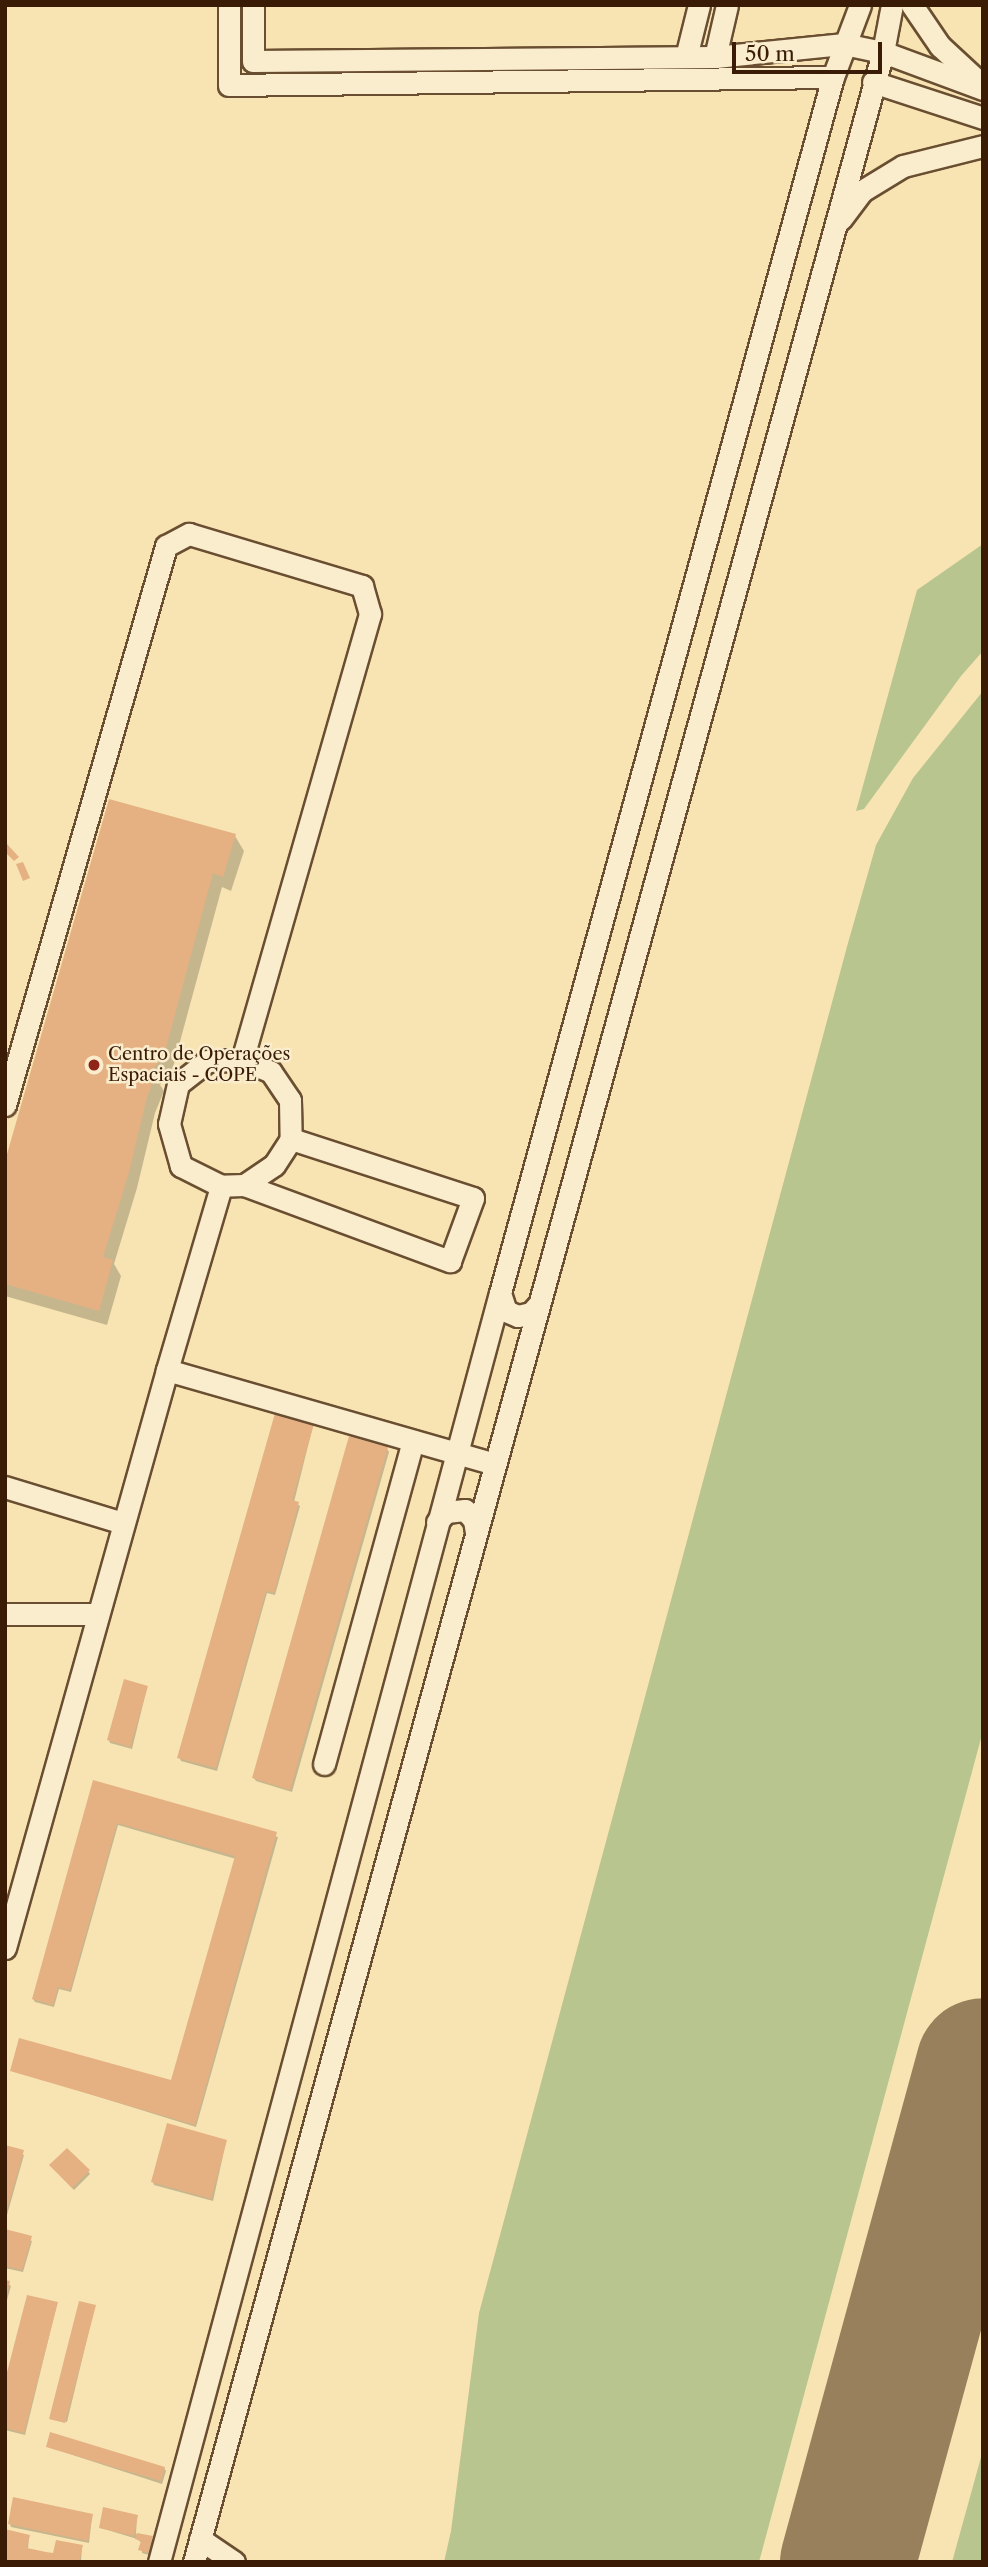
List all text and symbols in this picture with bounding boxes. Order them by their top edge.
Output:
scale bar [736,28,886,72]
text: 50 m [745,41,795,66]
place label: Centro de Operações Espaciais - COPE [108,1044,290,1086]
marker: Centro de Operações Espaciais - COPE [86,1057,102,1073]

